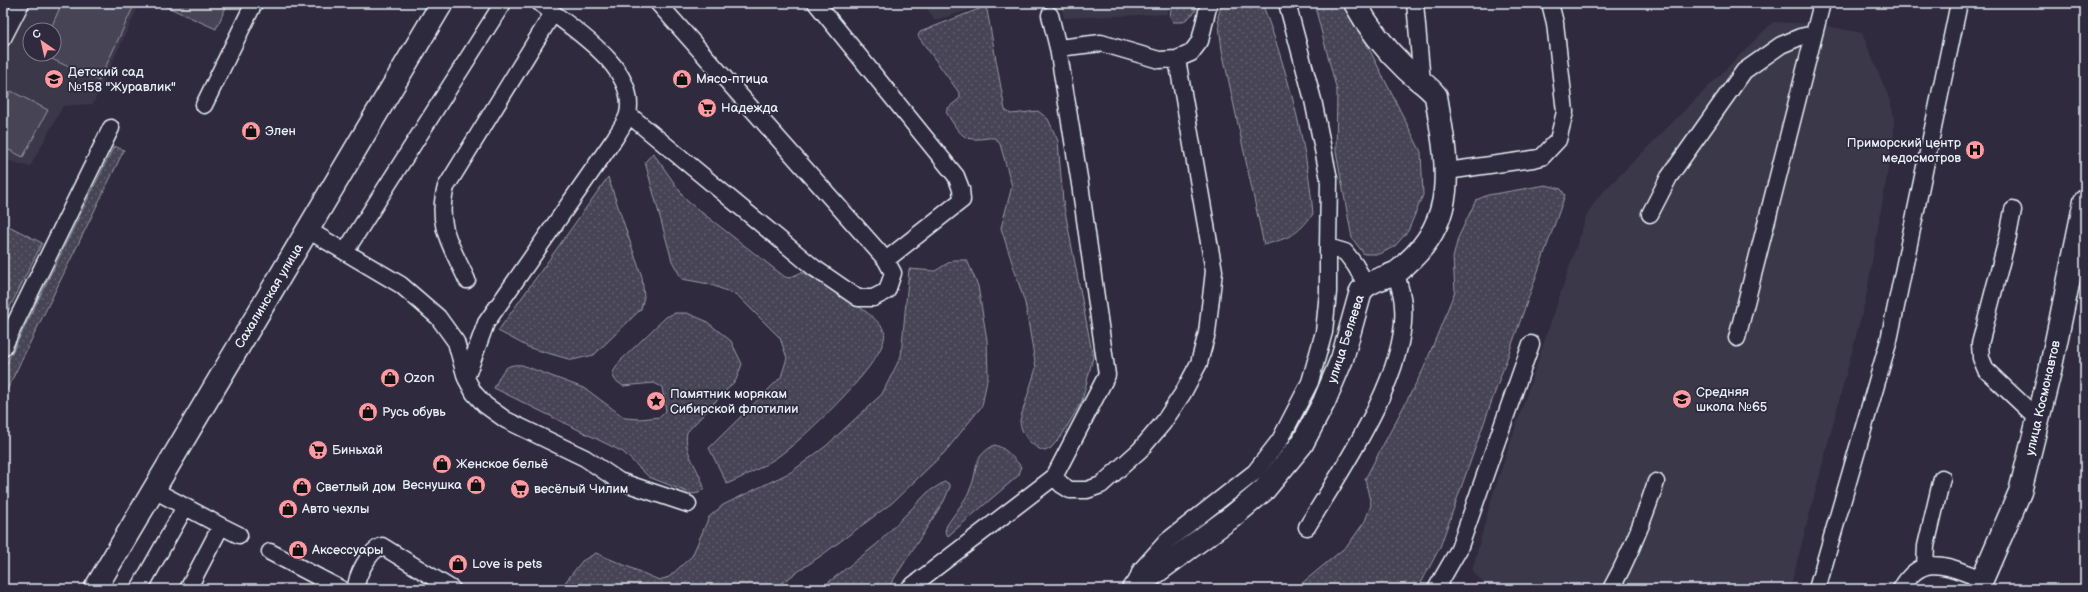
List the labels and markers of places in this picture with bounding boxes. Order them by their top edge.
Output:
place label: Детский сад №158 "Журавлик" [68,64,176,95]
school or university icon: Детский сад №158 "Журавлик" [43,68,65,90]
shop icon: Мясо-птица [671,68,693,90]
place label: Мясо-птица [696,71,768,87]
supermarket icon: Надежда [696,97,718,119]
place label: Надежда [721,100,778,116]
shop icon: Элен [240,120,262,142]
place label: Элен [265,123,296,139]
place label: Приморский центр медосмотров [1847,135,1962,166]
hospital icon: Приморский центр медосмотров [1964,139,1986,161]
shop icon: Ozon [379,367,401,389]
place label: Ozon [404,370,434,386]
place label: Средняя школа №65 [1696,384,1767,415]
place label: Памятник морякам Сибирской флотилии [670,386,798,417]
school or university icon: Средняя школа №65 [1671,388,1693,410]
place icon: Памятник морякам Сибирской флотилии [645,390,667,412]
shop icon: Русь обувь [357,401,379,423]
place label: Русь обувь [382,404,446,420]
supermarket icon: Биньхай [307,439,329,461]
place label: Биньхай [332,442,383,458]
shop icon: Женское бельё [431,453,453,475]
place label: Женское бельё [456,456,548,472]
shop icon: Веснушка [465,474,487,496]
shop icon: Светлый дом [291,476,313,498]
place label: Веснушка [402,477,462,493]
supermarket icon: весёлый Чилим [509,478,531,500]
place label: Светлый дом [316,479,396,495]
place label: весёлый Чилим [534,481,628,497]
shop icon: Авто чехлы [277,498,299,520]
place label: Авто чехлы [301,501,369,517]
shop icon: Аксессуары [287,539,309,561]
place label: Аксессуары [311,542,383,558]
shop icon: Love is pets [447,553,469,575]
place label: Love is pets [472,556,543,572]

